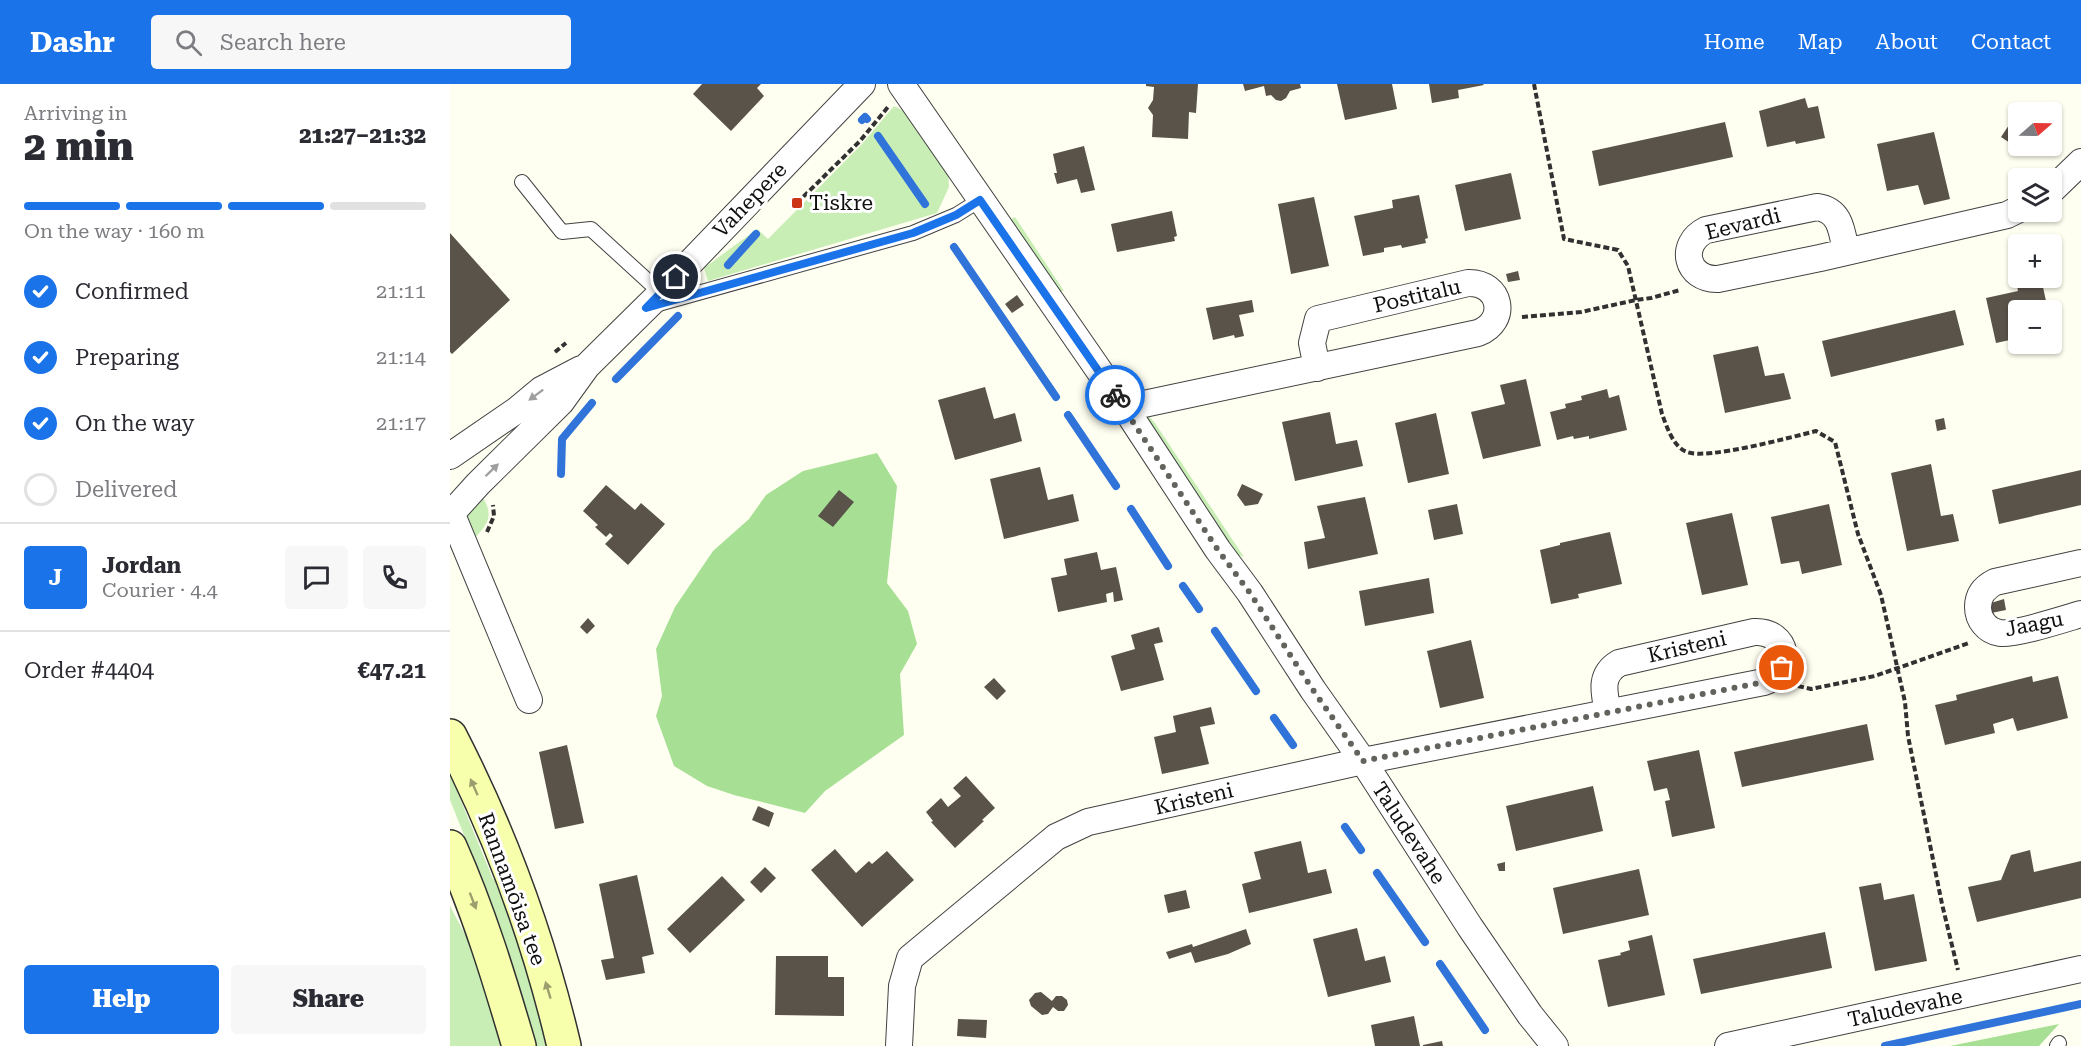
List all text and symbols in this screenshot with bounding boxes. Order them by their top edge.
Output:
search box [151,15,571,69]
text: Dashr [30,26,115,59]
icon: search [172,26,205,59]
text: Search here [220,30,346,55]
text: Home [1704,30,1765,54]
text: Map [1798,30,1843,54]
text: About [1876,30,1938,54]
text: Contact [1971,30,2051,54]
text: Arriving in [24,101,127,125]
north arrow [2008,102,2062,156]
map controls [2008,102,2062,354]
text: 21:27–21:32 [299,123,426,148]
text: 2 min [24,124,134,170]
street label: Vahepere [708,157,792,243]
button: layers [2008,168,2062,222]
place label: Tiskre [809,191,873,215]
marker: Tiskre [790,196,804,210]
street label: Eevardi [1703,203,1783,245]
text: On the way · 160 m [24,219,205,243]
button: + [2008,234,2062,288]
pin [650,251,701,302]
icon: home [659,260,692,293]
street label: Postitalu [1371,274,1463,318]
icon: check [24,275,57,308]
text: Confirmed [75,279,189,304]
text: 21:11 [376,279,426,303]
button: − [2008,300,2062,354]
icon: check [24,341,57,374]
text: Preparing [75,345,179,370]
text: 21:14 [376,345,426,369]
courier [1085,365,1145,425]
icon: bike [1099,379,1132,412]
one-way arrow [528,389,544,401]
icon: check [24,407,57,440]
text: On the way [75,411,195,436]
text: 21:17 [376,411,426,435]
one-way arrow [484,464,498,478]
text: Delivered [75,477,177,502]
button: chat [285,546,348,609]
button: phone [363,546,426,609]
text: Jordan [102,553,181,578]
text: J [49,565,62,590]
text: Courier · 4.4 [102,578,218,602]
street label: Jaagu [2003,607,2065,641]
street label: Kristeni [1645,626,1729,668]
pin [1756,642,1807,693]
icon: bag [1765,651,1798,684]
text: Order #4404 [24,658,154,683]
text: €47.21 [357,658,426,683]
street label: Kristeni [1152,778,1236,820]
street label: Taludevahe [1367,778,1451,888]
one-way arrow [469,779,478,796]
street label: Rannamõisa tee [473,810,551,968]
one-way arrow [469,892,478,910]
button: Help [24,965,219,1034]
button: Share [231,965,426,1034]
one-way arrow [543,981,552,999]
street label: Taludevahe [1845,984,1965,1032]

